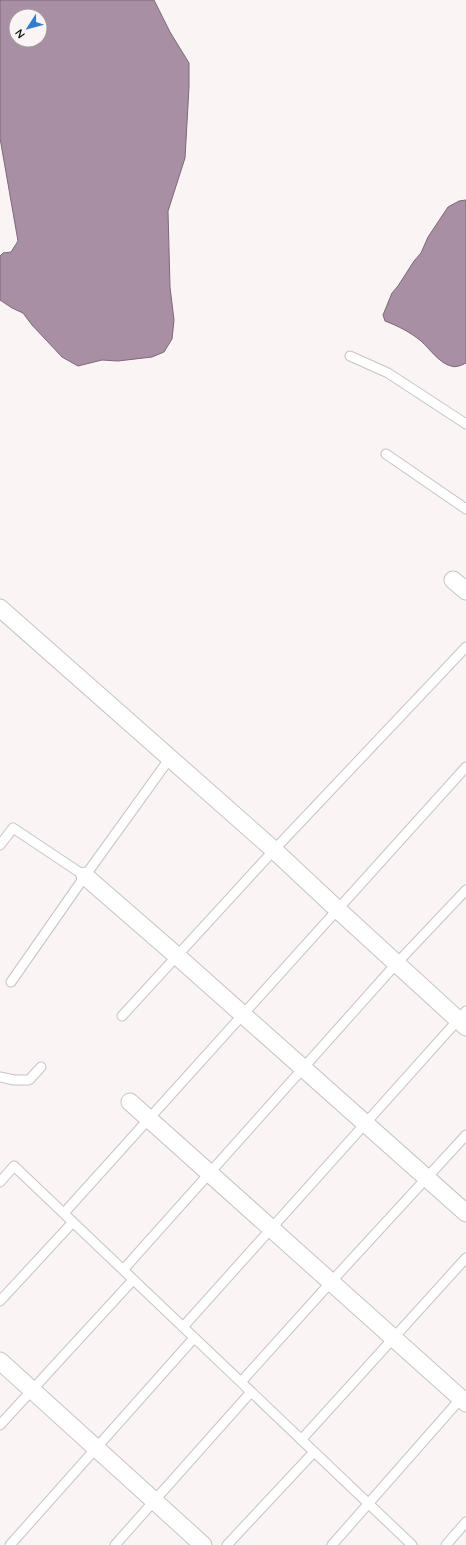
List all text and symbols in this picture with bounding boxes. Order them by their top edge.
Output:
north arrow [8,8,48,48]
text: N [12,26,28,41]

